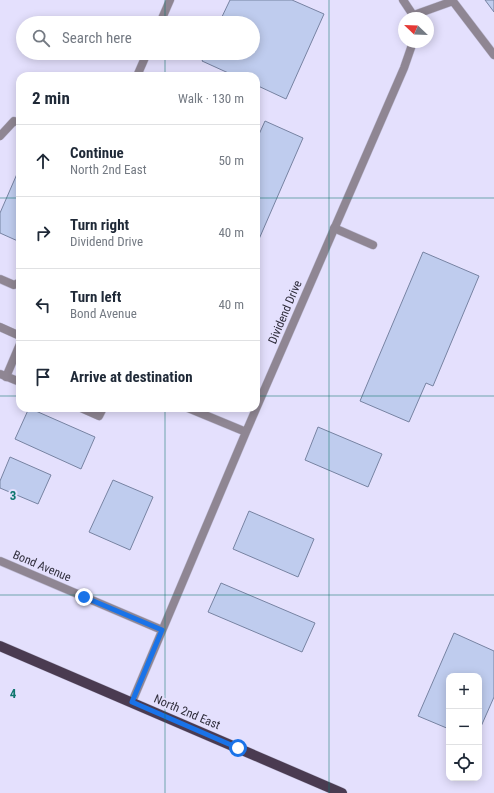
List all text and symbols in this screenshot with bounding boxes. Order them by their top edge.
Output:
north arrow [398,12,434,48]
search box [16,16,260,60]
icon: search [30,27,52,49]
text: Search here [62,29,132,47]
text: 2 min [32,88,70,108]
text: Walk · 130 m [178,91,244,106]
text: Continue [70,144,124,162]
icon: ahead [32,150,54,172]
text: 50 m [218,153,244,168]
text: North 2nd East [70,162,147,177]
text: Turn right [70,216,129,234]
icon: right [32,222,54,244]
text: 40 m [218,225,244,240]
text: Dividend Drive [70,234,143,249]
street label: Dividend Drive [265,278,305,346]
text: Turn left [70,288,121,306]
icon: left [32,294,54,316]
text: 40 m [218,297,244,312]
text: Bond Avenue [70,306,137,321]
icon: arrive [32,366,54,388]
text: Arrive at destination [70,368,193,386]
text: 3 [10,488,16,503]
street label: Bond Avenue [11,548,73,585]
route end [75,588,93,606]
map controls [446,673,482,781]
button: + [446,673,482,709]
text: 4 [10,686,17,701]
street label: North 2nd East [152,692,223,732]
button: − [446,709,482,745]
route start [229,739,247,757]
button: locate [446,745,482,781]

